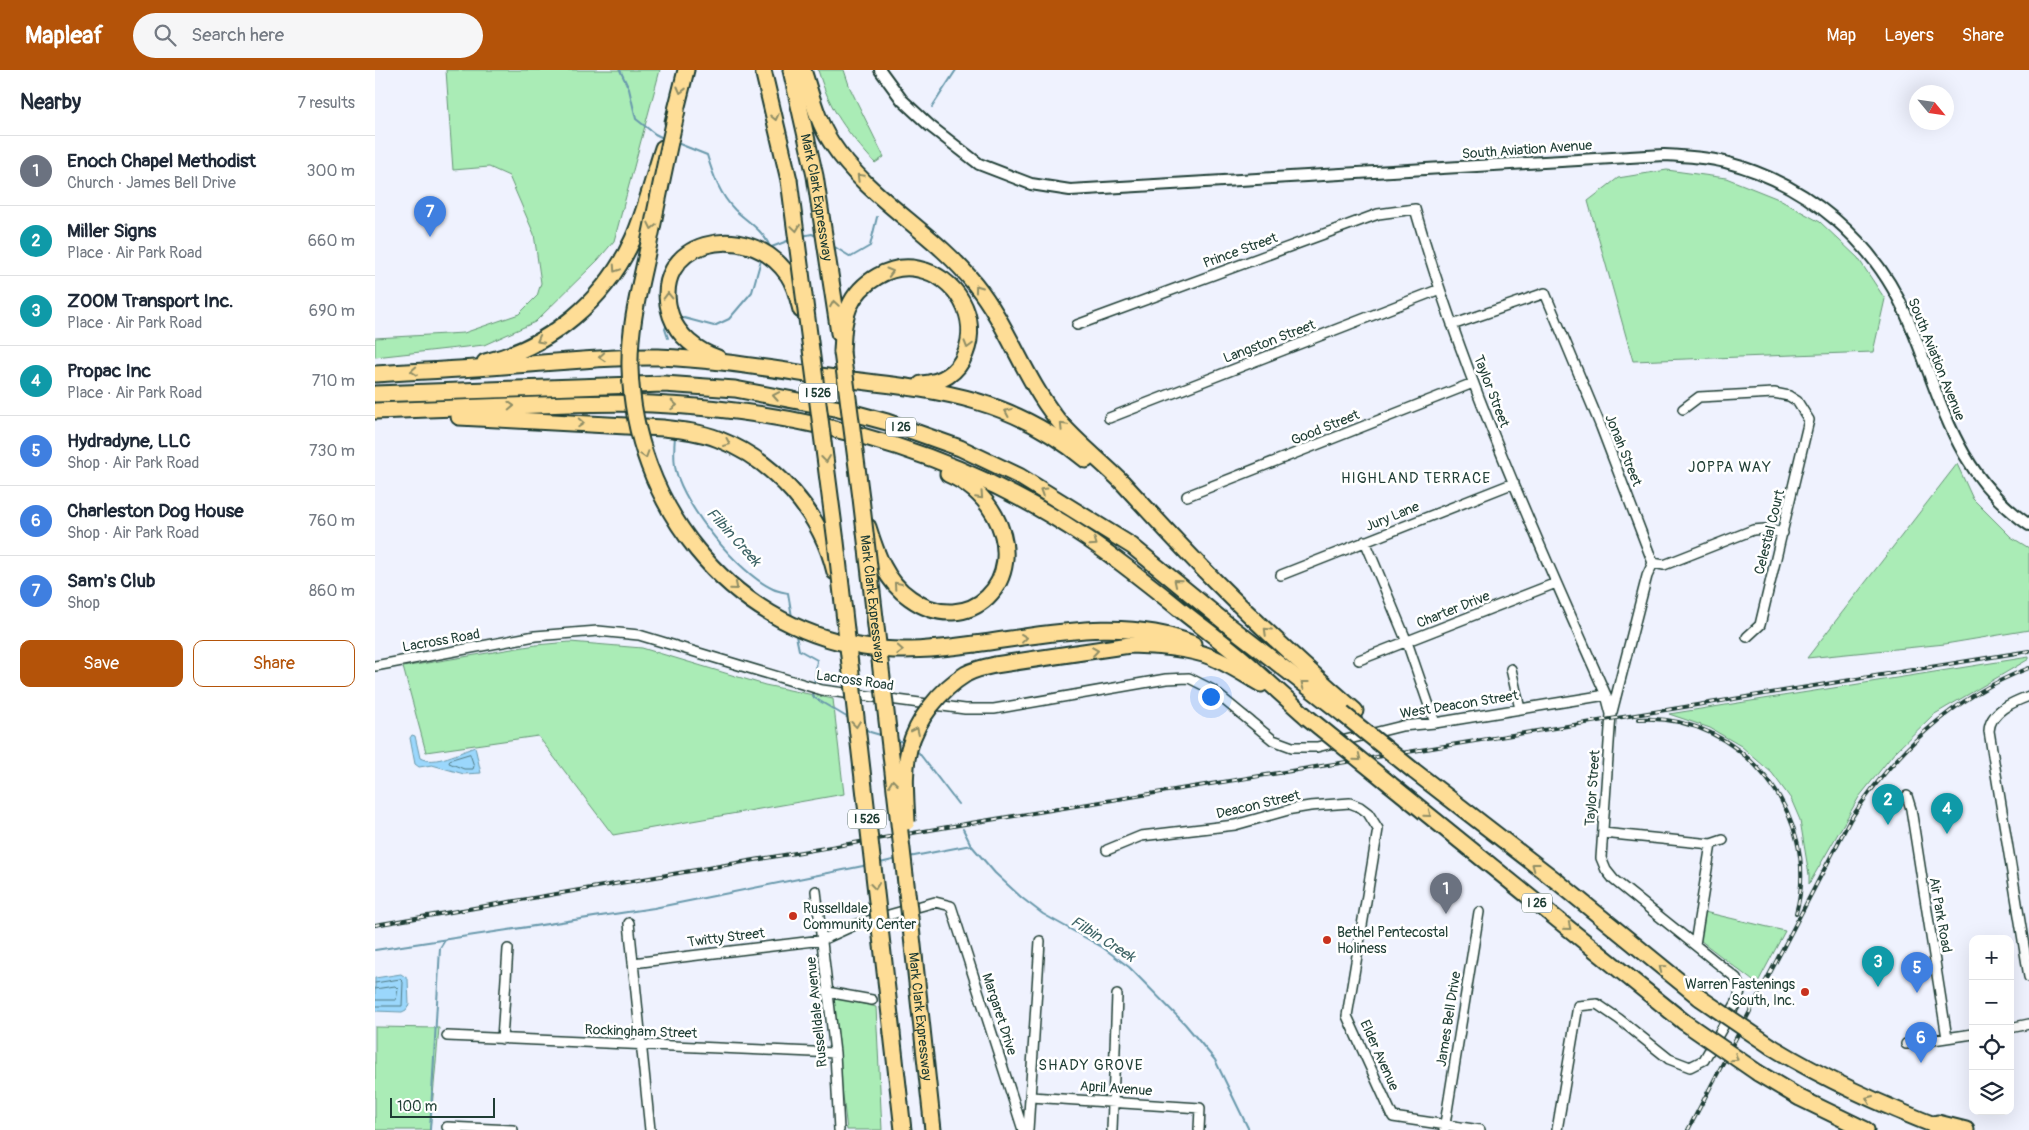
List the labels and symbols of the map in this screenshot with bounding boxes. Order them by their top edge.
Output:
north arrow [1909,85,1954,130]
one-way arrow [676,86,687,95]
one-way arrow [769,113,780,122]
street label: Mark Clark Expressway [797,132,836,262]
street label: South Aviation Avenue [1461,136,1593,163]
one-way arrow [857,174,866,183]
pin: 7 [414,196,446,237]
one-way arrow [647,222,658,231]
one-way arrow [790,225,801,233]
street label: Prince Street [1201,229,1280,272]
one-way arrow [612,264,622,273]
one-way arrow [885,267,894,277]
one-way arrow [975,285,983,294]
one-way arrow [663,292,673,300]
street label: South Aviation Avenue [1904,295,1969,423]
one-way arrow [829,299,839,308]
street label: Langston Street [1221,316,1318,367]
one-way arrow [536,333,545,343]
one-way arrow [963,340,974,349]
one-way arrow [598,352,606,363]
street label: Taylor Street [1470,353,1513,430]
one-way arrow [410,366,418,377]
road number: I 526 [799,384,837,402]
one-way arrow [772,392,780,402]
one-way arrow [670,399,678,410]
one-way arrow [507,401,515,412]
street label: Good Street [1289,406,1362,449]
one-way arrow [1004,407,1013,418]
street label: Jonah Street [1601,412,1646,489]
one-way arrow [577,418,585,429]
road number: I 26 [886,418,916,437]
one-way arrow [1060,422,1069,431]
one-way arrow [722,436,731,447]
one-way arrow [639,450,649,459]
one-way arrow [820,455,831,463]
district label: JOPPA WAY [1688,458,1772,477]
district label: HIGHLAND TERRACE [1341,469,1491,488]
one-way arrow [1039,488,1049,497]
street label: Celestial Court [1751,488,1788,576]
one-way arrow [974,490,983,499]
street label: Jury Lane [1363,498,1422,535]
water label: Filbin Creek [702,504,766,572]
street label: Mark Clark Expressway [856,534,888,664]
one-way arrow [1088,537,1097,546]
one-way arrow [1174,578,1183,587]
one-way arrow [729,582,738,590]
one-way arrow [893,582,902,591]
street label: Charter Drive [1414,587,1492,632]
street label: Lacross Road [401,625,481,656]
one-way arrow [1263,628,1272,637]
one-way arrow [1020,633,1028,644]
one-way arrow [896,645,904,656]
one-way arrow [1091,646,1099,656]
street label: Lacross Road [815,667,895,694]
one-way arrow [1301,681,1310,689]
your location [1198,684,1224,710]
street label: West Deacon Street [1399,687,1520,722]
one-way arrow [850,720,861,728]
one-way arrow [910,727,921,736]
street label: Taylor Street [1581,749,1604,827]
one-way arrow [1353,753,1362,762]
one-way arrow [888,779,899,787]
pin: 2 [1872,784,1904,825]
street label: Deacon Street [1214,786,1302,822]
pin: 4 [1931,793,1963,834]
one-way arrow [1422,809,1431,818]
road number: I 526 [848,810,886,829]
one-way arrow [1532,863,1541,871]
pin: 1 [1430,873,1462,914]
street label: Air Park Road [1926,876,1956,954]
one-way arrow [869,882,880,890]
road number: I 26 [1522,894,1552,912]
place label: Russelldale Community Center [803,900,916,933]
marker: Russelldale Community Center [787,910,799,922]
water label: Filbin Creek [1067,912,1140,968]
one-way arrow [1562,922,1571,931]
street label: Twitty Street [687,924,766,951]
place label: Bethel Pentecostal Holiness [1337,924,1448,957]
marker: Bethel Pentecostal Holiness [1321,934,1333,946]
pin: 3 [1862,946,1894,987]
street label: Mark Clark Expressway [905,951,936,1082]
pin: 5 [1901,952,1933,993]
street label: Russelldale Avenue [802,956,831,1068]
one-way arrow [1658,964,1667,973]
street label: James Bell Drive [1433,970,1464,1068]
street label: Margaret Drive [978,971,1021,1057]
place label: Warren Fastenings South, Inc. [1685,976,1796,1009]
marker: Warren Fastenings South, Inc. [1799,986,1811,998]
street label: Elder Avenue [1356,1017,1403,1093]
street label: Rockingham Street [584,1021,698,1042]
pin: 6 [1905,1022,1937,1063]
one-way arrow [1729,1052,1739,1061]
district label: SHADY GROVE [1038,1056,1144,1075]
street label: April Avenue [1079,1077,1153,1100]
one-way arrow [1865,1094,1874,1105]
scale bar [390,1095,495,1118]

